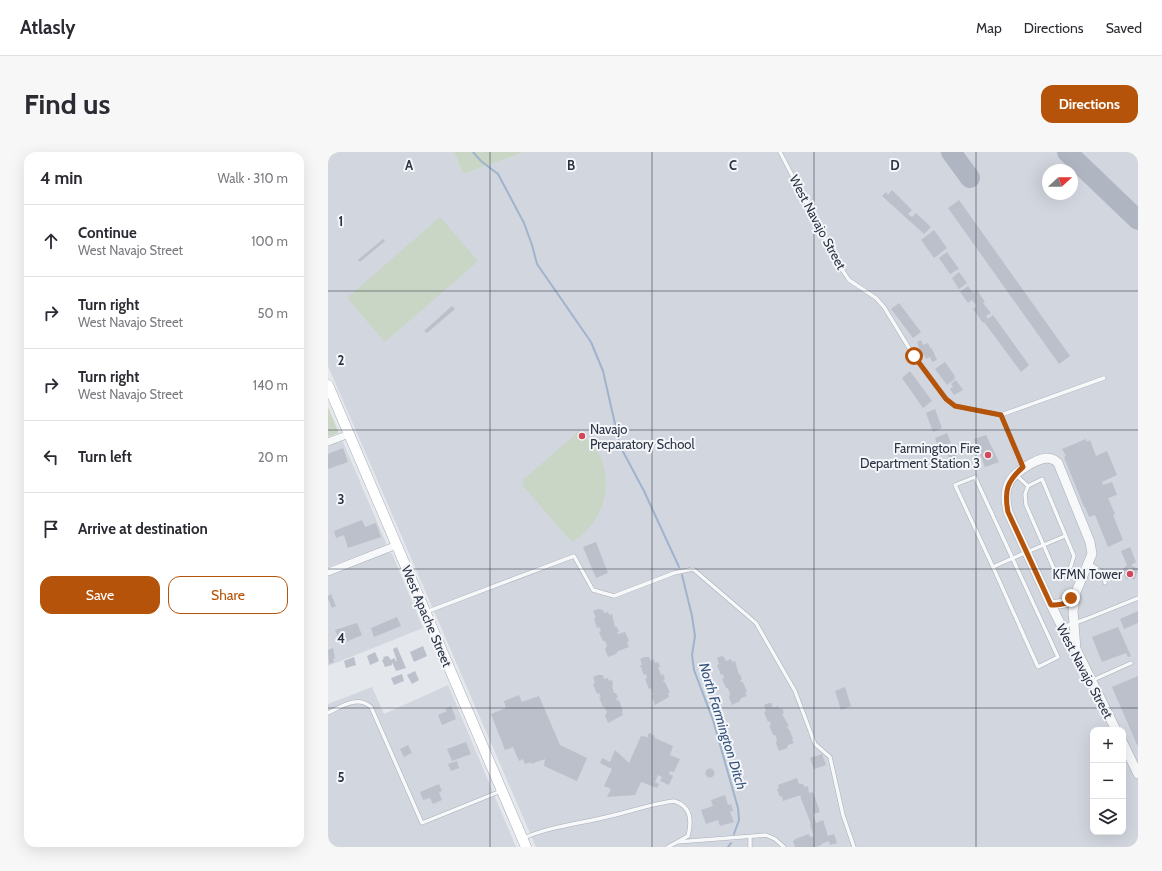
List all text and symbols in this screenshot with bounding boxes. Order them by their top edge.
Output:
text: Atlasly [20,16,76,39]
text: Map [976,19,1002,37]
text: Directions [1024,19,1084,37]
text: Saved [1106,19,1142,37]
button: Directions [1041,85,1138,123]
text: Find us [24,87,110,121]
text: A [405,157,414,173]
text: B [567,157,575,173]
text: C [729,157,737,173]
text: D [890,157,900,173]
north arrow [1042,164,1078,200]
text: 4 min [40,168,83,188]
text: Walk · 310 m [217,170,288,186]
street label: West Navajo Street [785,172,850,273]
text: 1 [339,213,343,229]
text: Continue [78,224,137,242]
icon: ahead [40,230,62,252]
text: 100 m [251,233,288,249]
text: West Navajo Street [78,242,183,258]
text: Turn right [78,296,139,314]
icon: right [40,302,62,324]
text: 50 m [258,305,288,321]
text: West Navajo Street [78,314,183,330]
route start [905,347,923,365]
text: 2 [338,352,345,368]
text: Turn right [78,368,139,386]
icon: right [40,374,62,396]
text: 140 m [253,377,288,393]
text: West Navajo Street [78,386,183,402]
place label: Navajo Preparatory School [590,421,695,452]
marker: Navajo Preparatory School [577,431,587,441]
place label: Farmington Fire Department Station 3 [860,440,980,471]
icon: left [40,446,62,468]
text: Turn left [78,448,132,466]
text: 20 m [258,449,288,465]
marker: Farmington Fire Department Station 3 [983,450,993,460]
text: 3 [337,491,345,507]
icon: arrive [40,518,62,540]
text: Arrive at destination [78,520,208,538]
street label: West Apache Street [398,563,456,670]
place label: KFMN Tower [1052,566,1123,582]
marker: KFMN Tower [1125,569,1135,579]
button: Save [40,576,160,614]
button: Share [168,576,288,614]
route end [1062,589,1080,607]
street label: West Navajo Street [1052,621,1117,722]
text: 4 [337,630,345,646]
water label: North Farmington Ditch [695,660,751,792]
map controls [1090,727,1126,835]
button: + [1090,727,1126,763]
button: − [1090,763,1126,799]
text: 5 [338,769,345,785]
button: layers [1090,799,1126,835]

